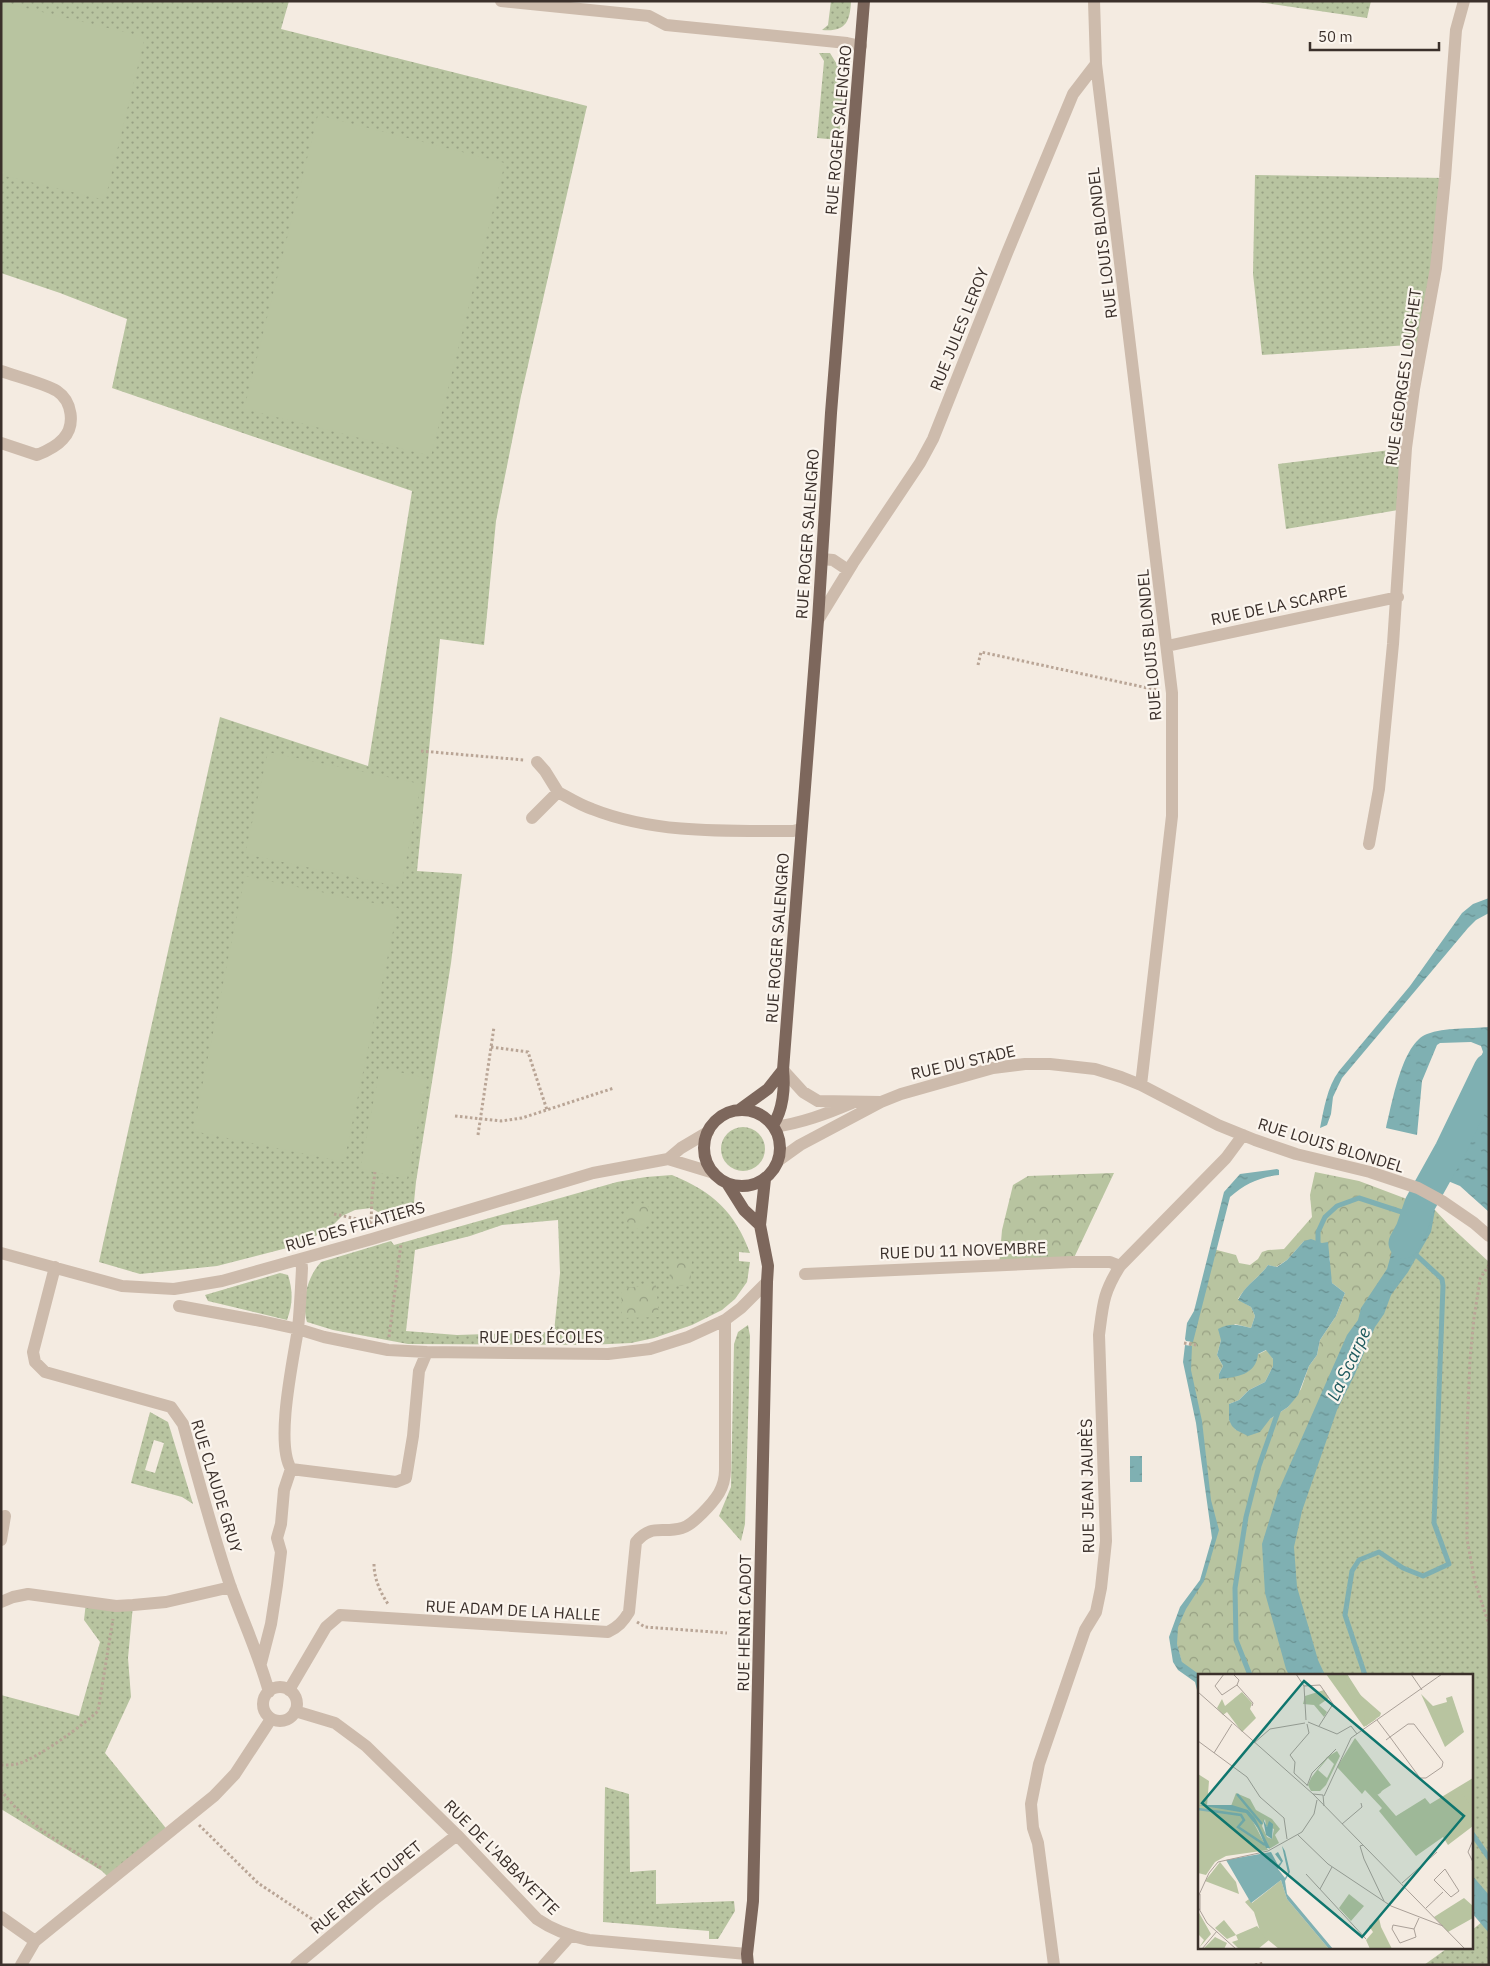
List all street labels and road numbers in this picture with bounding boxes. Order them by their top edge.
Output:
street label: RUE ROGER SALENGRO [821,44,855,216]
street label: RUE LOUIS BLONDEL [1083,166,1121,320]
street label: RUE JULES LEROY [925,264,993,394]
street label: RUE GEORGES LOUCHET [1381,287,1425,467]
street label: RUE ROGER SALENGRO [791,448,823,620]
street label: RUE LOUIS BLONDEL [1132,568,1166,722]
street label: RUE DE LA SCARPE [1209,581,1349,629]
street label: RUE ROGER SALENGRO [761,852,793,1024]
street label: RUE DU STADE [909,1040,1017,1084]
street label: RUE LOUIS BLONDEL [1255,1113,1407,1177]
street label: RUE DES FILATIERS [283,1196,427,1256]
street label: RUE DU 11 NOVEMBRE [879,1237,1047,1263]
street label: RUE DES ÉCOLES [479,1326,603,1347]
street label: RUE CLAUDE GRUY [187,1417,247,1556]
street label: RUE JEAN JAURÈS [1075,1418,1098,1554]
street label: RUE HENRI CADOT [733,1554,755,1692]
street label: RUE ADAM DE LA HALLE [425,1595,601,1625]
street label: RUE DE L'ABBAYETTE [440,1795,564,1919]
street label: RUE RENÉ TOUPET [306,1835,426,1938]

